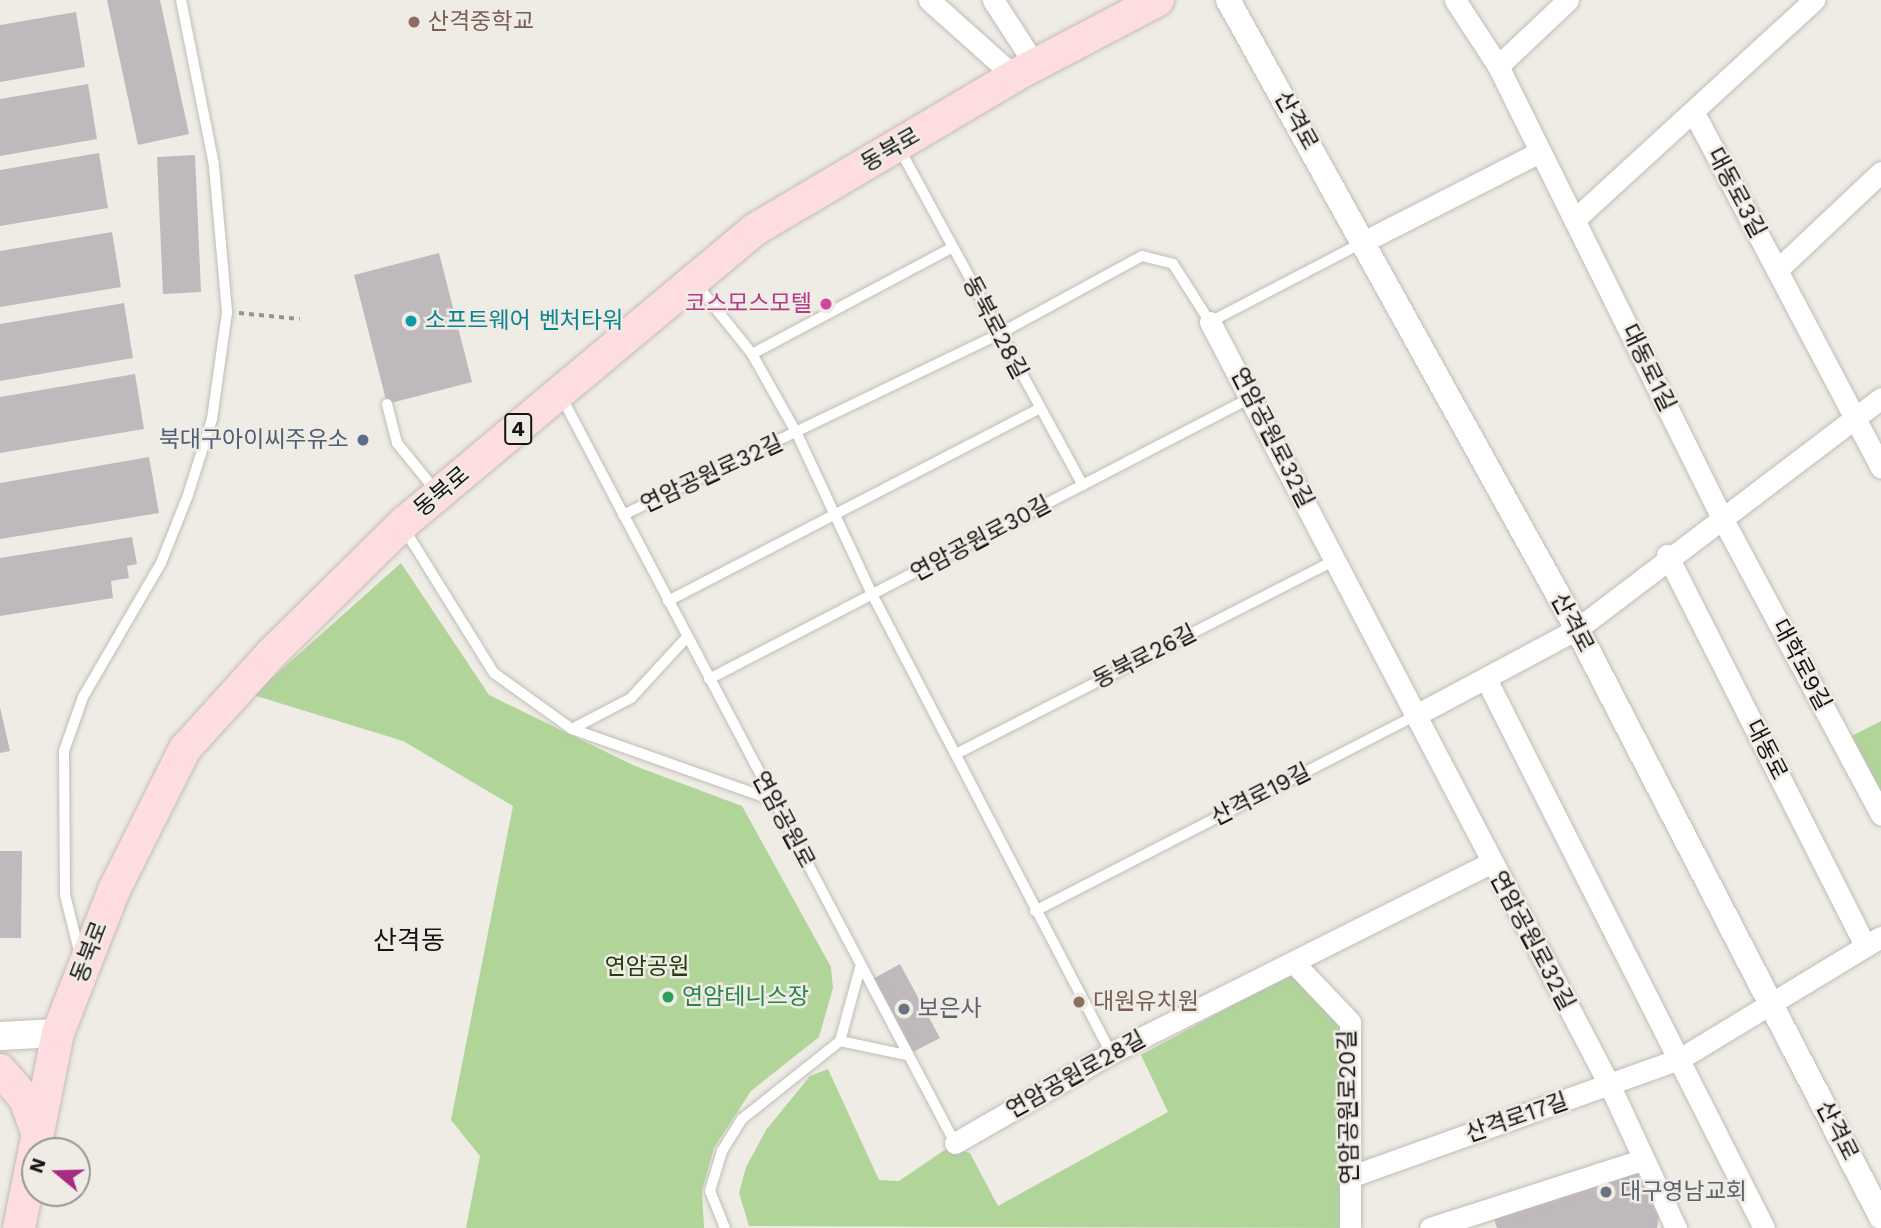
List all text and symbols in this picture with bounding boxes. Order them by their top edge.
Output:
place label: 산격중학교 [428,8,534,36]
marker: 산격중학교 [406,14,422,30]
street label: 산격로 [1269,87,1323,155]
street label: 동북로 [857,122,925,178]
street label: 대동로3길 [1701,143,1771,243]
street label: 동북로28길 [956,272,1034,384]
place label: 코스모스모텔 [685,290,812,318]
marker: 코스모스모텔 [818,296,834,312]
place label: 소프트웨어 벤처타워 [425,307,623,335]
marker: 소프트웨어 벤처타워 [403,313,419,329]
street label: 대동로1길 [1615,320,1681,416]
street label: 연암공원로32길 [1225,363,1319,513]
road number: 4 [504,412,532,446]
place label: 북대구아이씨주유소 [159,426,349,454]
street label: 연암공원로32길 [636,429,788,519]
marker: 북대구아이씨주유소 [355,432,371,448]
street label: 동북로 [409,461,475,523]
street label: 연암공원로30길 [906,491,1056,587]
street label: 산격로 [1545,588,1599,658]
street label: 대학로9길 [1766,615,1836,715]
street label: 동북로26길 [1089,619,1201,695]
street label: 대동로 [1739,715,1793,785]
street label: 산격로19길 [1207,758,1315,832]
street label: 연암공원로 [746,767,820,873]
street label: 연암공원로32길 [1484,867,1580,1015]
street label: 동북로 [66,917,114,987]
district label: 산격동 [373,925,445,957]
park label: 연암공원 [605,953,689,981]
place label: 연암테니스장 [682,983,809,1011]
place label: 대원유치원 [1093,988,1199,1016]
marker: 연암테니스장 [660,989,676,1005]
marker: 대원유치원 [1071,994,1087,1010]
place label: 보은사 [918,995,981,1023]
marker: 보은사 [896,1001,912,1017]
street label: 연암공원로28길 [1002,1025,1150,1125]
street label: 연암공원로20길 [1334,1029,1364,1185]
street label: 산격로17길 [1462,1088,1572,1148]
street label: 산격로 [1810,1096,1864,1166]
north arrow [21,1137,91,1207]
text: N [24,1155,51,1176]
place label: 대구영남교회 [1620,1178,1747,1206]
marker: 대구영남교회 [1598,1184,1614,1200]

